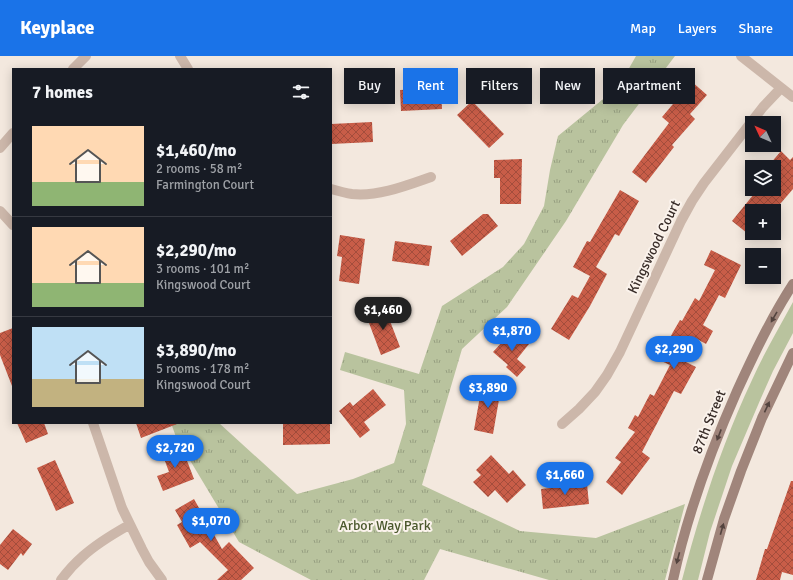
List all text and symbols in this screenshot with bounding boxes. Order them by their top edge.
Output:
text: Keyplace [20,16,95,40]
text: Map [630,20,656,37]
text: Layers [678,20,717,37]
text: Share [739,20,773,37]
chip: Buy [344,68,395,104]
chip: Rent [403,68,458,104]
chip: Filters [466,68,532,104]
chip: New [540,68,595,104]
chip: Apartment [603,68,695,104]
icon: filters [290,81,312,103]
text: 7 homes [32,82,93,103]
north arrow [745,116,781,152]
map controls [745,116,781,284]
text: $1,460/mo [156,140,236,161]
icon: home [64,142,112,190]
button: layers [745,160,781,196]
text: 2 rooms · 58 m² [156,161,242,177]
text: Farmington Court [156,177,254,193]
street label: Kingswood Court [624,197,684,297]
button: + [745,204,781,240]
text: $2,290/mo [156,240,236,261]
icon: home [64,243,112,291]
button: − [745,248,781,284]
text: 3 rooms · 101 m² [156,261,249,277]
text: Kingswood Court [156,277,251,293]
pin: $1,460 [350,297,416,331]
text: $1,460 [364,302,402,318]
one-way arrow [770,311,777,323]
pin: $1,870 [479,318,545,352]
text: $1,870 [493,323,531,339]
pin: $2,290 [641,336,707,370]
text: $3,890/mo [156,340,236,361]
text: $2,290 [655,341,693,357]
icon: home [64,343,112,391]
text: 5 rooms · 178 m² [156,361,249,377]
pin: $3,890 [455,375,521,409]
text: Kingswood Court [156,377,251,393]
text: $3,890 [469,380,507,396]
street label: 87th Street [689,388,730,456]
one-way arrow [764,402,770,413]
one-way arrow [715,429,721,441]
pin: $2,720 [142,435,208,469]
text: $2,720 [156,440,194,456]
pin: $1,660 [532,462,598,496]
text: $1,660 [546,467,584,483]
pin: $1,070 [178,508,244,542]
text: $1,070 [192,513,230,529]
park label: Arbor Way Park [339,517,431,534]
one-way arrow [719,523,725,535]
one-way arrow [675,553,681,565]

